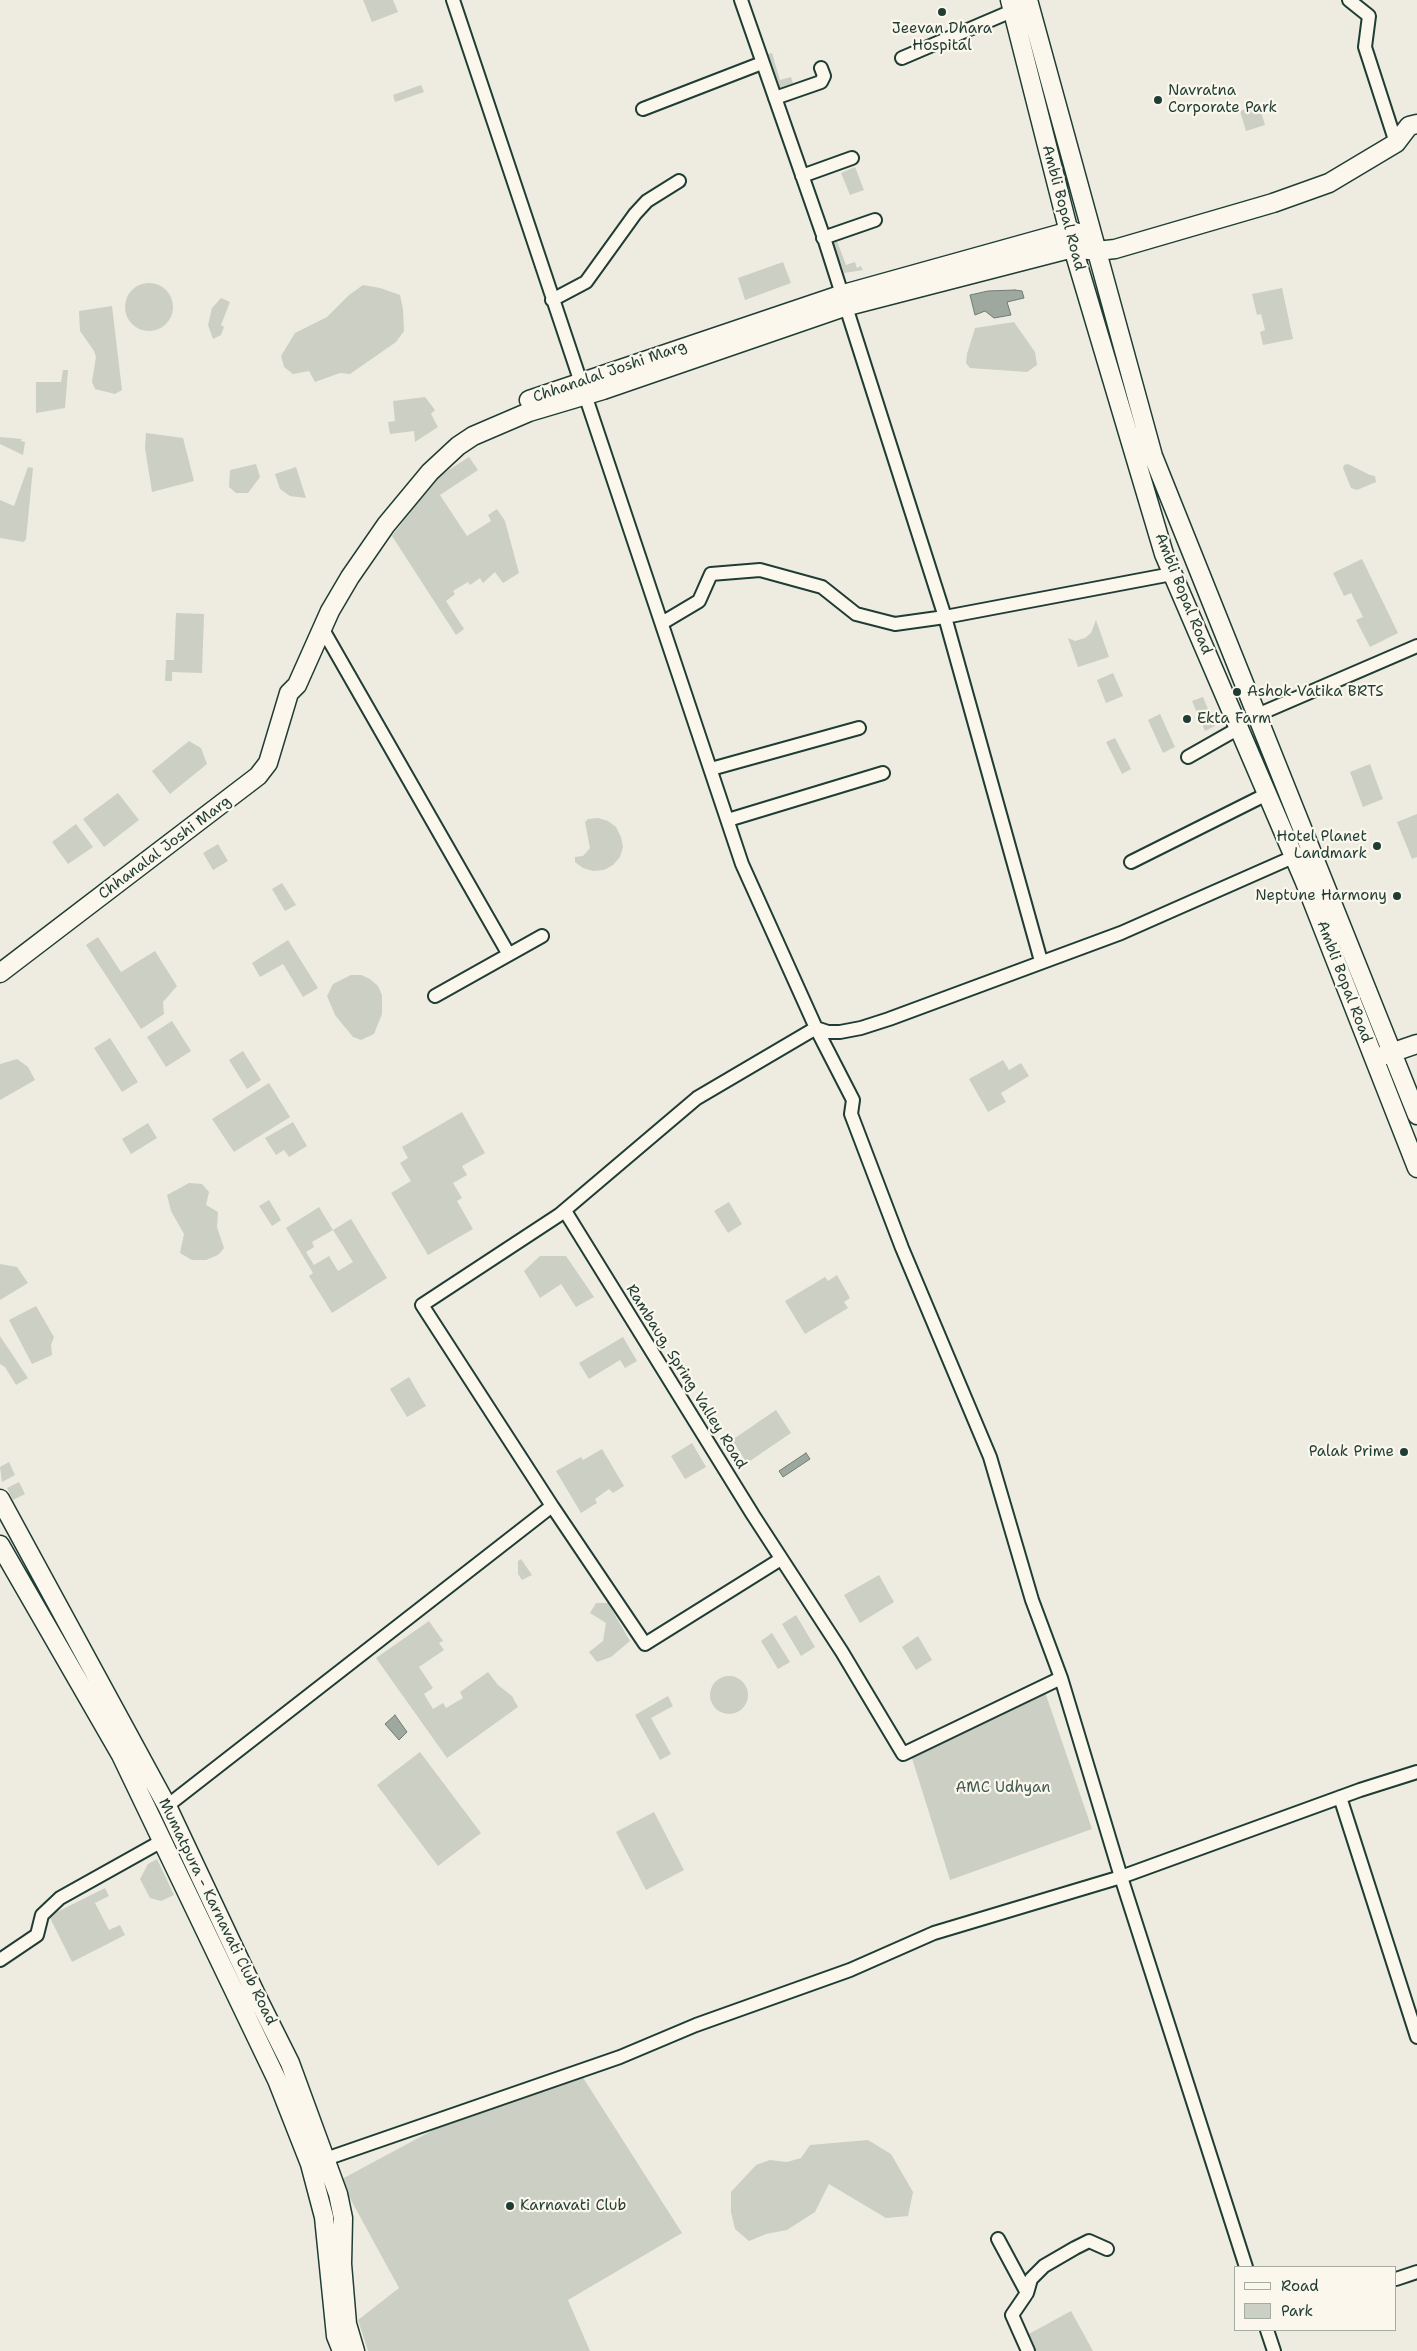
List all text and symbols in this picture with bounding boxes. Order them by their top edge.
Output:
marker: Jeevan Dhara Hospital [936,6,948,18]
place label: Jeevan Dhara Hospital [892,20,992,55]
place label: Navratna Corporate Park [1168,82,1277,117]
marker: Navratna Corporate Park [1152,94,1164,106]
street label: Ambli Bopal Road [1038,143,1088,273]
street label: Chhanalal Joshi Marg [531,337,689,407]
street label: Ambli Bopal Road [1150,531,1216,657]
place label: Ashok Vatika BRTS [1247,683,1383,701]
marker: Ashok Vatika BRTS [1231,686,1243,698]
place label: Ekta Farm [1197,710,1271,728]
marker: Ekta Farm [1181,713,1193,725]
street label: Chhanalal Joshi Marg [95,792,235,904]
place label: Hotel Planet Landmark [1276,828,1367,863]
marker: Hotel Planet Landmark [1371,840,1383,852]
place label: Neptune Harmony [1255,887,1387,905]
marker: Neptune Harmony [1391,890,1403,902]
street label: Ambli Bopal Road [1312,918,1376,1046]
street label: Rambaug, Spring Valley Road [622,1282,750,1472]
place label: Palak Prime [1309,1443,1394,1461]
marker: Palak Prime [1398,1446,1410,1458]
park label: AMC Udhyan [955,1779,1051,1797]
street label: Mumatpura - Karnavati Club Road [154,1796,280,2028]
place label: Karnavati Club [520,2197,626,2215]
marker: Karnavati Club [504,2200,516,2212]
legend [1234,2266,1397,2331]
text: Road [1281,2276,1319,2296]
text: Park [1281,2301,1313,2321]

